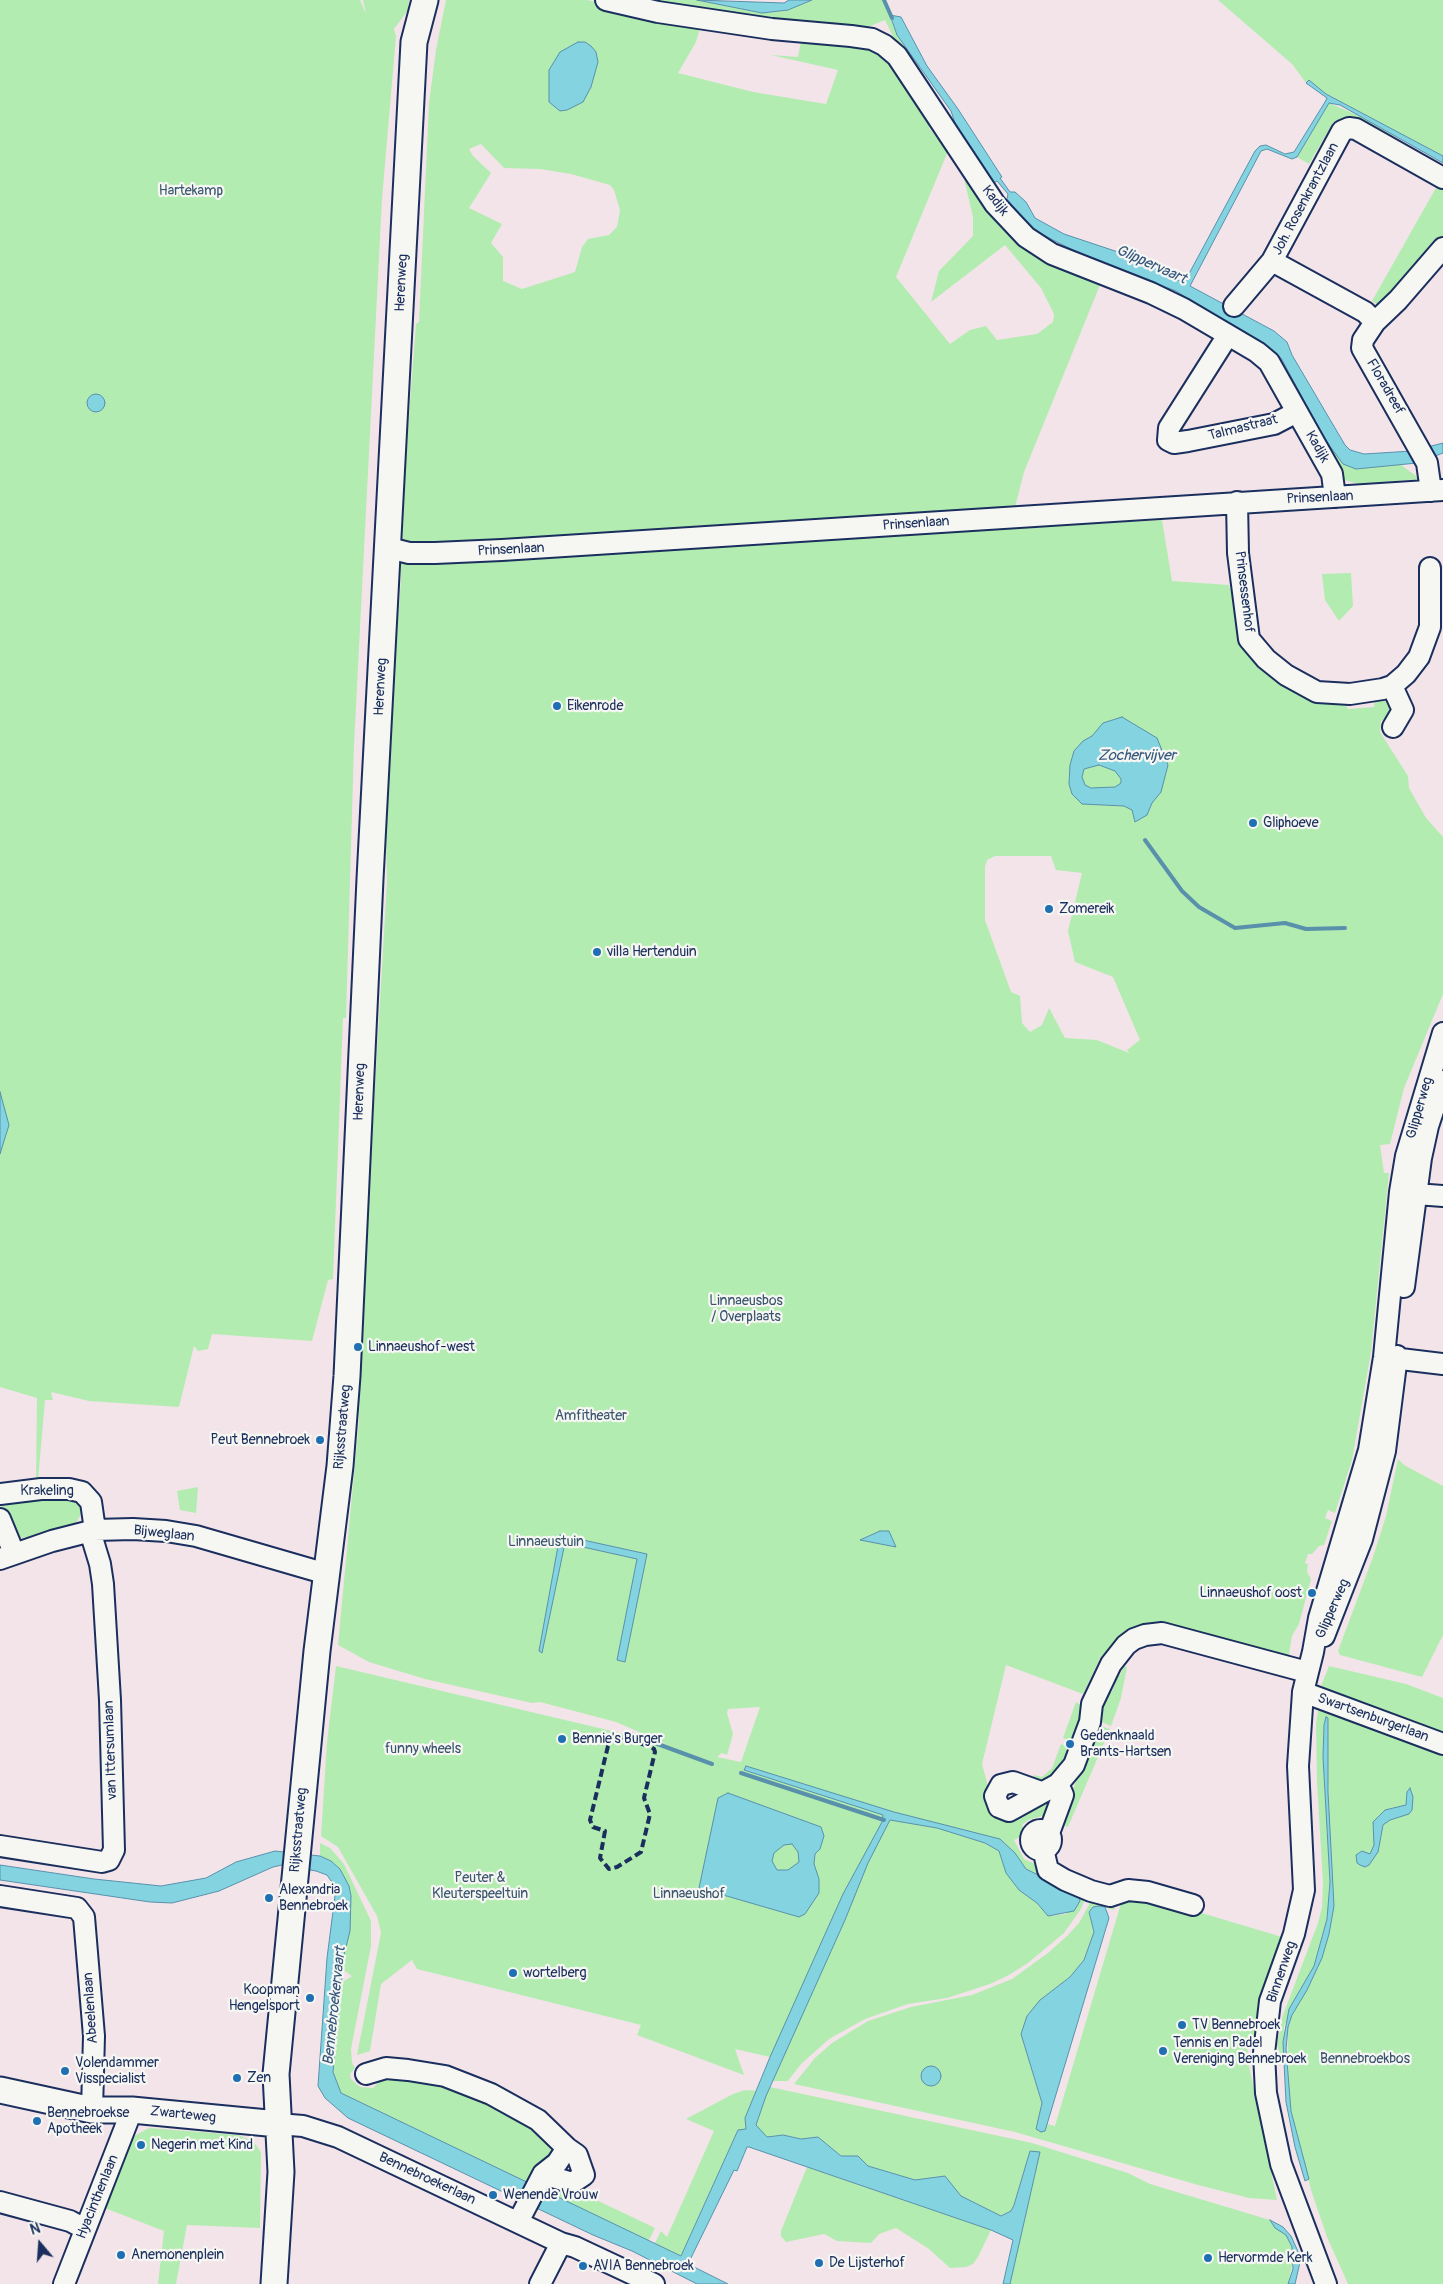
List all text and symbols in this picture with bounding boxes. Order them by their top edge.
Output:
street label: Joh. Rosenkrantzlaan [1269,140,1343,258]
street label: Kadijk [978,182,1012,220]
park label: Hartekamp [159,183,223,199]
water label: Glippervaart [1113,242,1189,288]
street label: Herenweg [392,254,412,312]
street label: Floradreef [1362,356,1408,418]
street label: Talmastraat [1207,411,1279,445]
street label: Kadijk [1301,428,1333,466]
street label: Prinsenlaan [1286,488,1354,508]
street label: Prinsenlaan [882,513,950,535]
street label: Prinsenlaan [477,540,545,560]
street label: Prinsessenhof [1231,550,1257,634]
street label: Herenweg [371,658,391,716]
place label: Eikenrode [567,698,623,714]
marker: Eikenrode [551,700,563,712]
water label: Zochervijver [1098,747,1176,765]
place label: Gliphoeve [1263,815,1319,831]
marker: Gliphoeve [1247,817,1259,829]
place label: Zomereik [1059,901,1114,917]
marker: Zomereik [1043,903,1055,915]
place label: villa Hertenduin [607,944,697,960]
marker: villa Hertenduin [591,946,603,958]
street label: Herenweg [351,1063,369,1121]
street label: Glipperweg [1403,1075,1437,1141]
park label: Linnaeusbos / Overplaats [709,1293,783,1325]
place label: Linnaeushof-west [368,1339,475,1355]
marker: Linnaeushof-west [352,1341,364,1353]
street label: Rijksstraatweg [331,1384,355,1470]
park label: Amfitheater [555,1408,627,1424]
place label: Peut Bennebroek [211,1432,310,1448]
marker: Peut Bennebroek [314,1434,326,1446]
street label: Krakeling [20,1483,74,1499]
street label: Bijweglaan [133,1522,195,1546]
park label: Linnaeustuin [508,1534,584,1550]
street label: Glipperweg [1312,1577,1354,1641]
place label: Linnaeushof oost [1199,1585,1302,1601]
marker: Linnaeushof oost [1306,1587,1318,1599]
street label: Swartsenburgerlaan [1315,1690,1431,1746]
street label: van Ittersumlaan [101,1700,121,1800]
place label: Gedenknaald Brants-Hartsen [1080,1728,1171,1760]
place label: Bennie's Burger [572,1731,663,1747]
marker: Bennie's Burger [556,1733,568,1745]
marker: Gedenknaald Brants-Hartsen [1064,1738,1076,1750]
park label: funny wheels [385,1741,461,1757]
street label: Rijksstraatweg [287,1787,311,1873]
park label: Peuter & Kleuterspeeltuin [432,1870,528,1902]
place label: Alexandria Bennebroek [279,1882,348,1914]
park label: Linnaeushof [653,1886,725,1902]
marker: Alexandria Bennebroek [263,1892,275,1904]
street label: Binnenweg [1264,1939,1300,2005]
water label: Bennebroekervaart [320,1946,350,2066]
place label: wortelberg [523,1965,587,1981]
marker: wortelberg [507,1967,519,1979]
street label: Abeelenlaan [80,1972,102,2044]
place label: Koopman Hengelsport [229,1982,300,2014]
marker: Koopman Hengelsport [304,1992,316,2004]
place label: TV Bennebroek [1192,2017,1280,2033]
marker: TV Bennebroek [1176,2019,1188,2031]
place label: Tennis en Padel Vereniging Bennebroek [1173,2035,1307,2068]
marker: Tennis en Padel Vereniging Bennebroek [1157,2045,1169,2057]
park label: Bennebroekbos [1320,2051,1410,2067]
place label: Volendammer Visspecialist [75,2055,159,2088]
marker: Volendammer Visspecialist [59,2065,71,2077]
place label: Zen [247,2070,271,2086]
marker: Zen [231,2072,243,2084]
street label: Zwarteweg [149,2103,217,2127]
place label: Bennebroekse Apotheek [47,2105,129,2138]
marker: Bennebroekse Apotheek [31,2115,43,2127]
place label: Negerin met Kind [151,2137,253,2153]
marker: Negerin met Kind [135,2139,147,2151]
street label: Bennebroekerlaan [376,2149,478,2209]
street label: Hyacinthenlaan [74,2152,122,2242]
place label: Wenende Vrouw [503,2187,598,2203]
marker: Wenende Vrouw [487,2189,499,2201]
north arrow [15,2219,65,2269]
text: N [28,2220,42,2239]
place label: Anemonenplein [131,2247,224,2263]
marker: Anemonenplein [115,2249,127,2261]
place label: Hervormde Kerk [1218,2250,1313,2266]
marker: Hervormde Kerk [1202,2252,1214,2264]
place label: De Lijsterhof [829,2255,905,2271]
marker: De Lijsterhof [813,2257,825,2269]
place label: AVIA Bennebroek [593,2258,694,2274]
marker: AVIA Bennebroek [577,2260,589,2272]

